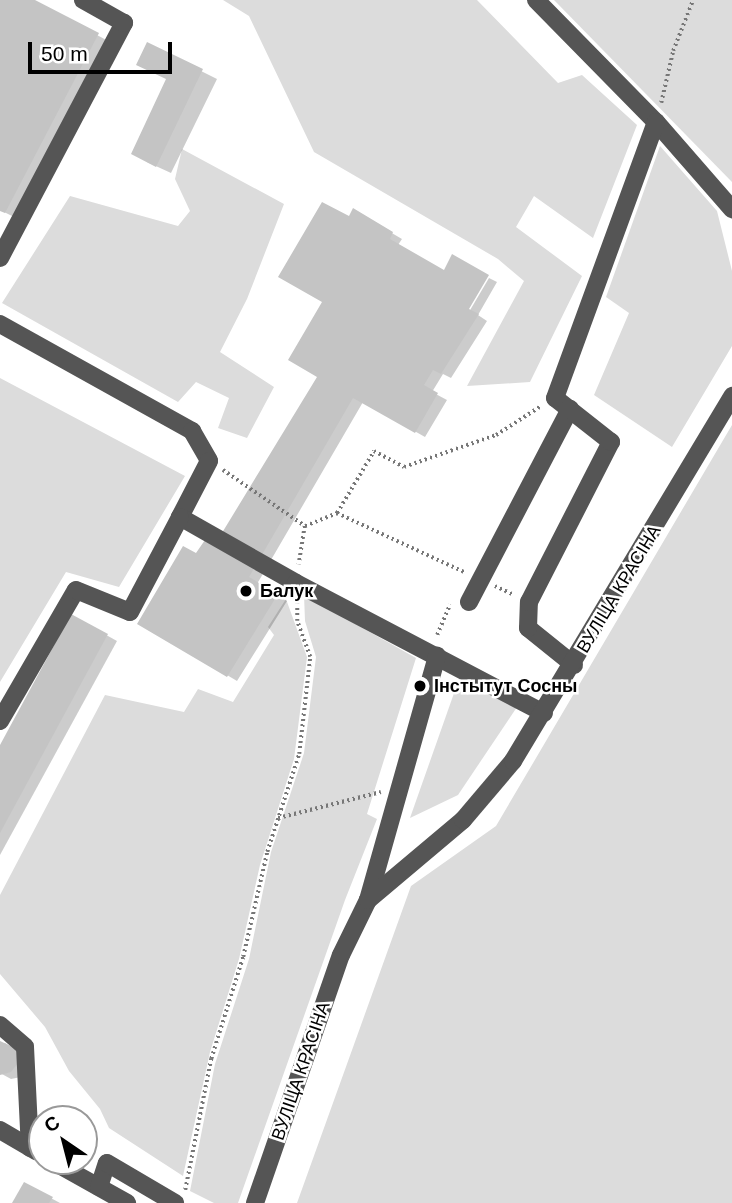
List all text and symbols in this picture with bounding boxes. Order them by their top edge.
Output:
scale bar [32,28,175,72]
text: 50 m [41,42,88,65]
street label: ВУЛІЦА КРАСІНА [572,521,666,657]
place label: Балук [260,580,313,602]
marker: Балук [238,583,254,599]
place label: Інстытут Сосны [434,675,577,697]
marker: Інстытут Сосны [412,678,428,694]
street label: ВУЛІЦА КРАСІНА [267,999,335,1143]
north arrow [28,1105,98,1175]
text: С [40,1111,63,1137]

